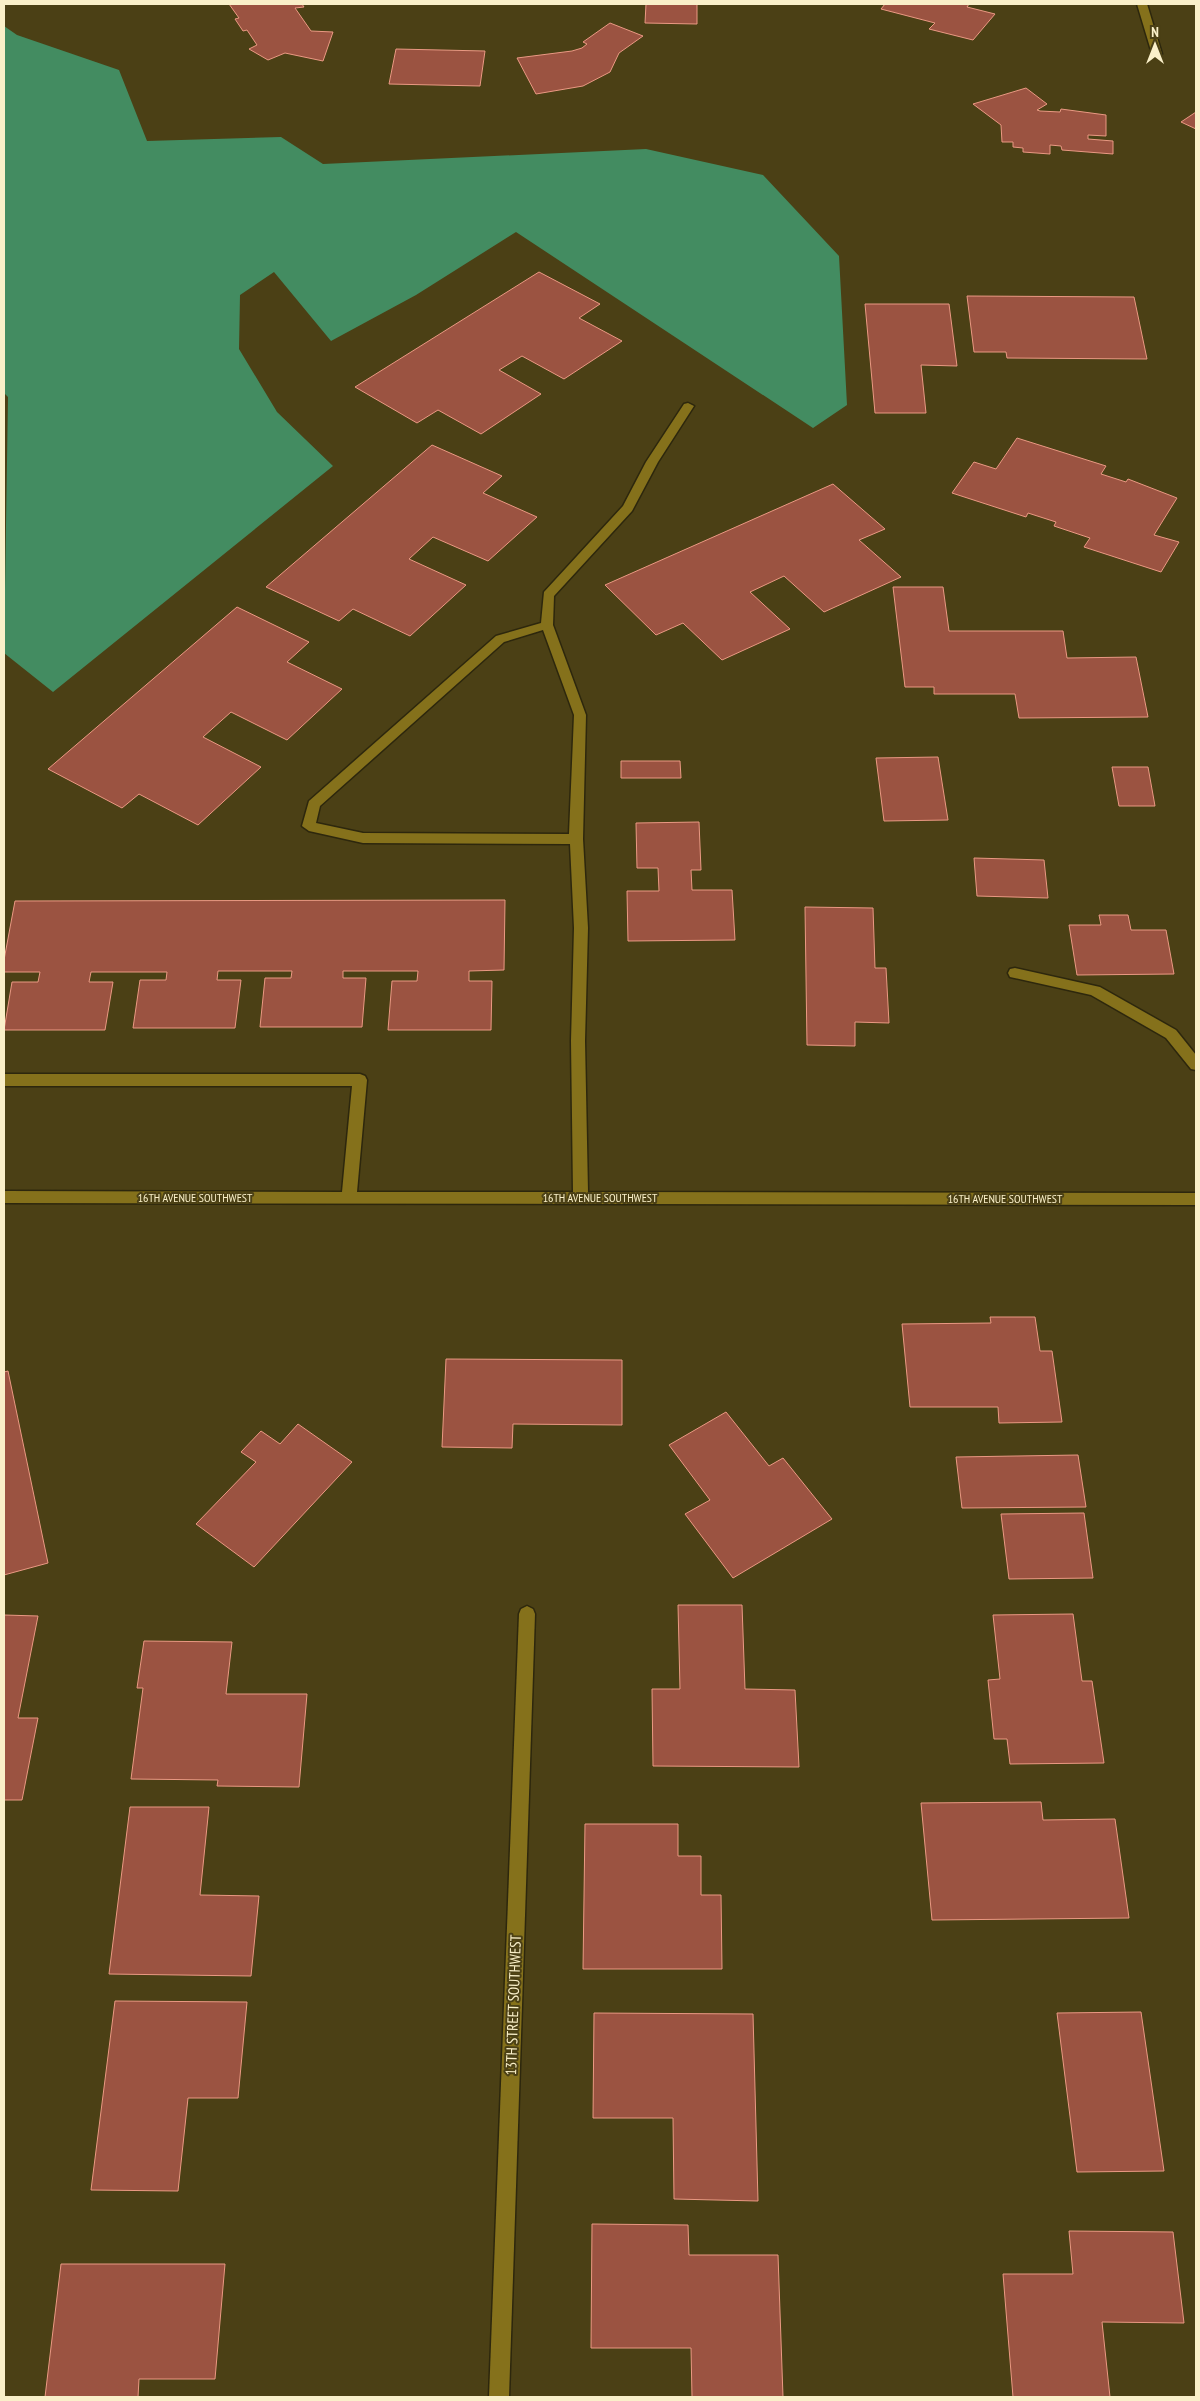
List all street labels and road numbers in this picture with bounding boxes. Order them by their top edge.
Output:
street label: 16TH AVENUE SOUTHWEST [138,1190,253,1205]
street label: 16TH AVENUE SOUTHWEST [543,1190,658,1205]
street label: 16TH AVENUE SOUTHWEST [948,1191,1063,1206]
street label: 13TH STREET SOUTHWEST [501,1934,525,2076]

